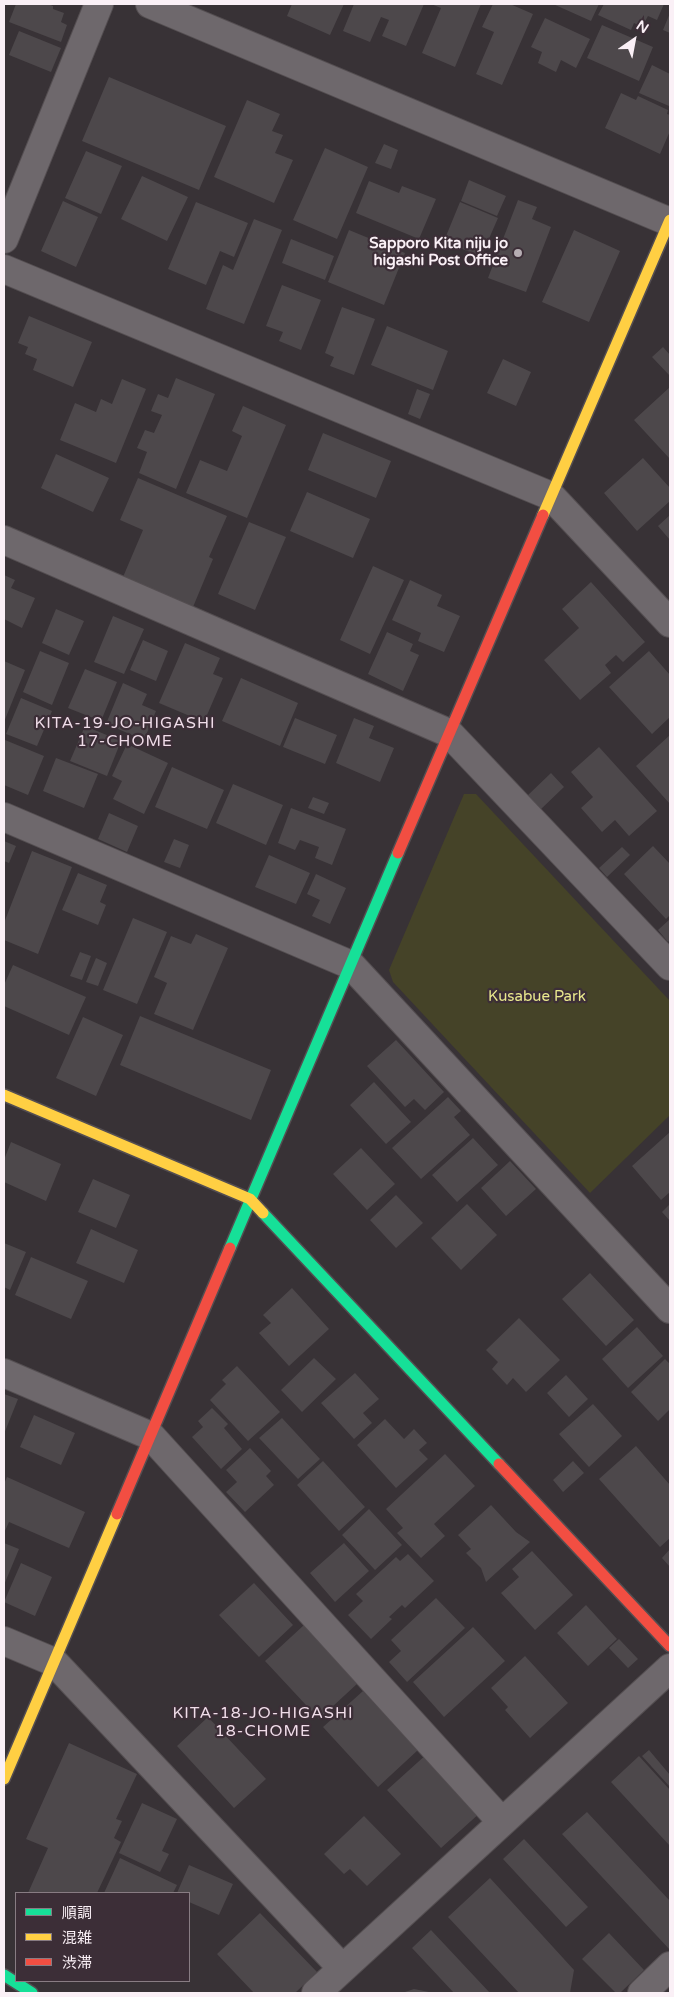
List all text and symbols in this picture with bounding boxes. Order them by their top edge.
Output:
north arrow [609,15,659,65]
text: N [633,17,652,37]
place label: Sapporo Kita niju jo higashi Post Office [369,235,508,270]
marker: Sapporo Kita niju jo higashi Post Office [512,247,524,259]
district label: KITA-19-JO-HIGASHI 17-CHOME [32,714,218,752]
park label: Kusabue Park [488,988,586,1006]
district label: KITA-18-JO-HIGASHI 18-CHOME [170,1704,356,1742]
legend [15,1892,190,1982]
text: 順調 [62,1904,92,1922]
text: 混雑 [62,1929,92,1947]
text: 渋滞 [62,1954,92,1972]

